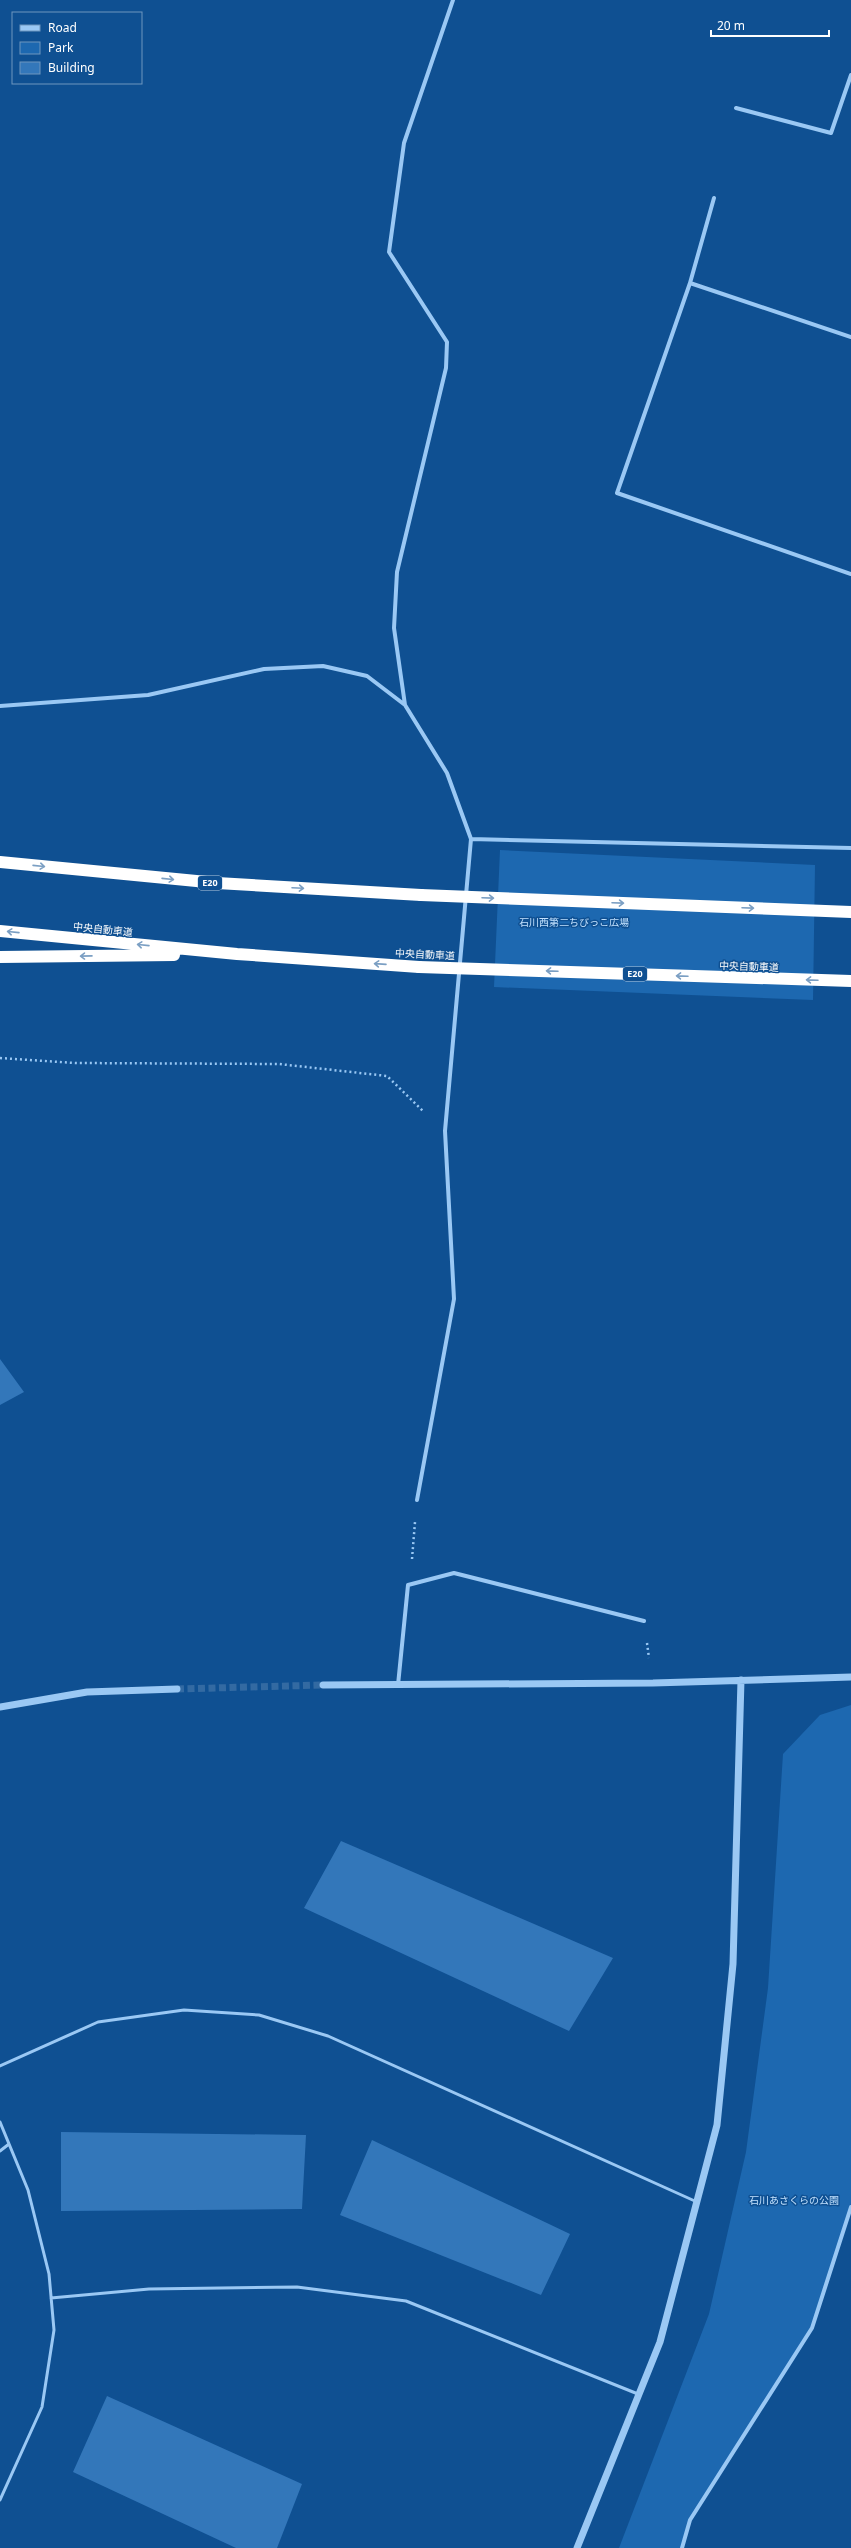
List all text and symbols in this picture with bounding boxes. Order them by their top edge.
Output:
legend [12,12,142,84]
scale bar [711,12,829,38]
text: 20 m [717,17,745,34]
text: Road [48,19,77,36]
text: Park [48,39,74,56]
text: Building [48,59,95,76]
one-way arrow [32,863,45,870]
one-way arrow [161,875,174,882]
road number: E20 [198,876,222,890]
one-way arrow [291,884,304,892]
one-way arrow [481,894,494,902]
one-way arrow [611,899,624,907]
one-way arrow [741,905,754,912]
park label: 石川西第二ちびっこ広場 [519,915,629,929]
street label: 中央自動車道 [72,919,134,939]
one-way arrow [7,929,20,936]
one-way arrow [137,941,150,949]
street label: 中央自動車道 [395,945,455,963]
one-way arrow [80,952,93,960]
street label: 中央自動車道 [719,958,779,974]
one-way arrow [374,960,387,968]
road number: E20 [623,967,647,981]
one-way arrow [546,968,559,975]
one-way arrow [676,972,689,980]
one-way arrow [806,977,819,984]
park label: 石川あさくらの公園 [749,2193,839,2207]

